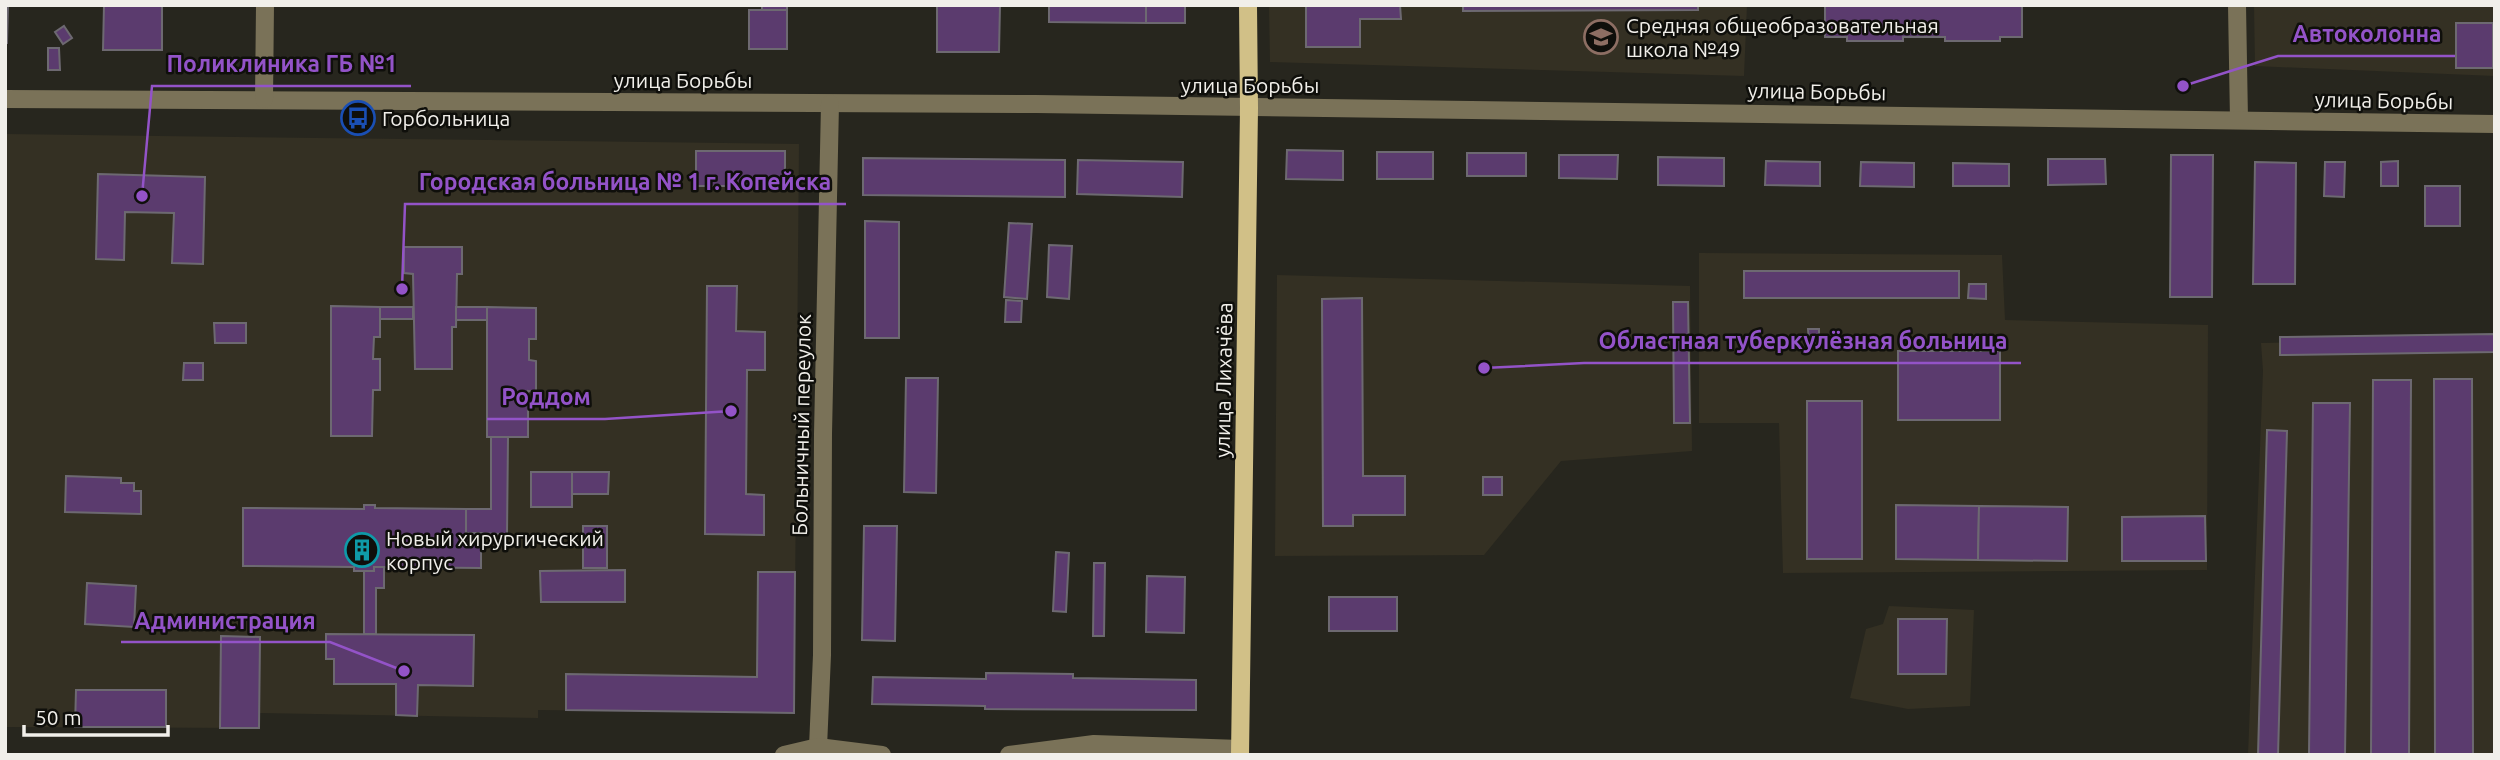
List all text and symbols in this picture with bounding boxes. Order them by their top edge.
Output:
callout: Автоколонна [2278,12,2455,56]
place label: Средняя общеобразовательная школа №49 [1626,13,1939,61]
school or university icon: Средняя общеобразовательная школа №49 [1582,18,1620,56]
text: Автоколонна [2292,21,2442,46]
callout: Поликлиника ГБ №1 [152,42,411,86]
text: Поликлиника ГБ №1 [167,51,397,76]
street label: улица Борьбы [614,68,752,92]
street label: улица Борьбы [1181,73,1319,97]
street label: улица Борьбы [1748,78,1886,104]
street label: улица Борьбы [2315,87,2453,113]
bus stop icon: Горбольница [339,99,377,137]
place label: Горбольница [382,106,510,130]
callout: Городская больница № 1 г. Копейска [405,160,846,204]
text: Городская больница № 1 г. Копейска [419,169,831,194]
street label: улица Лихачёва [1210,302,1236,458]
street label: Больничный переулок [787,314,815,536]
callout: Областная туберкулёзная больница [1584,319,2021,363]
text: Областная туберкулёзная больница [1599,328,2007,353]
callout: Роддом [487,375,605,419]
text: Роддом [501,384,591,409]
place label: Новый хирургический корпус [386,526,604,574]
building icon: Новый хирургический корпус [343,531,381,569]
callout: Администрация [121,598,330,642]
text: Администрация [134,608,316,633]
scale bar [24,694,168,738]
text: 50 m [35,705,82,729]

